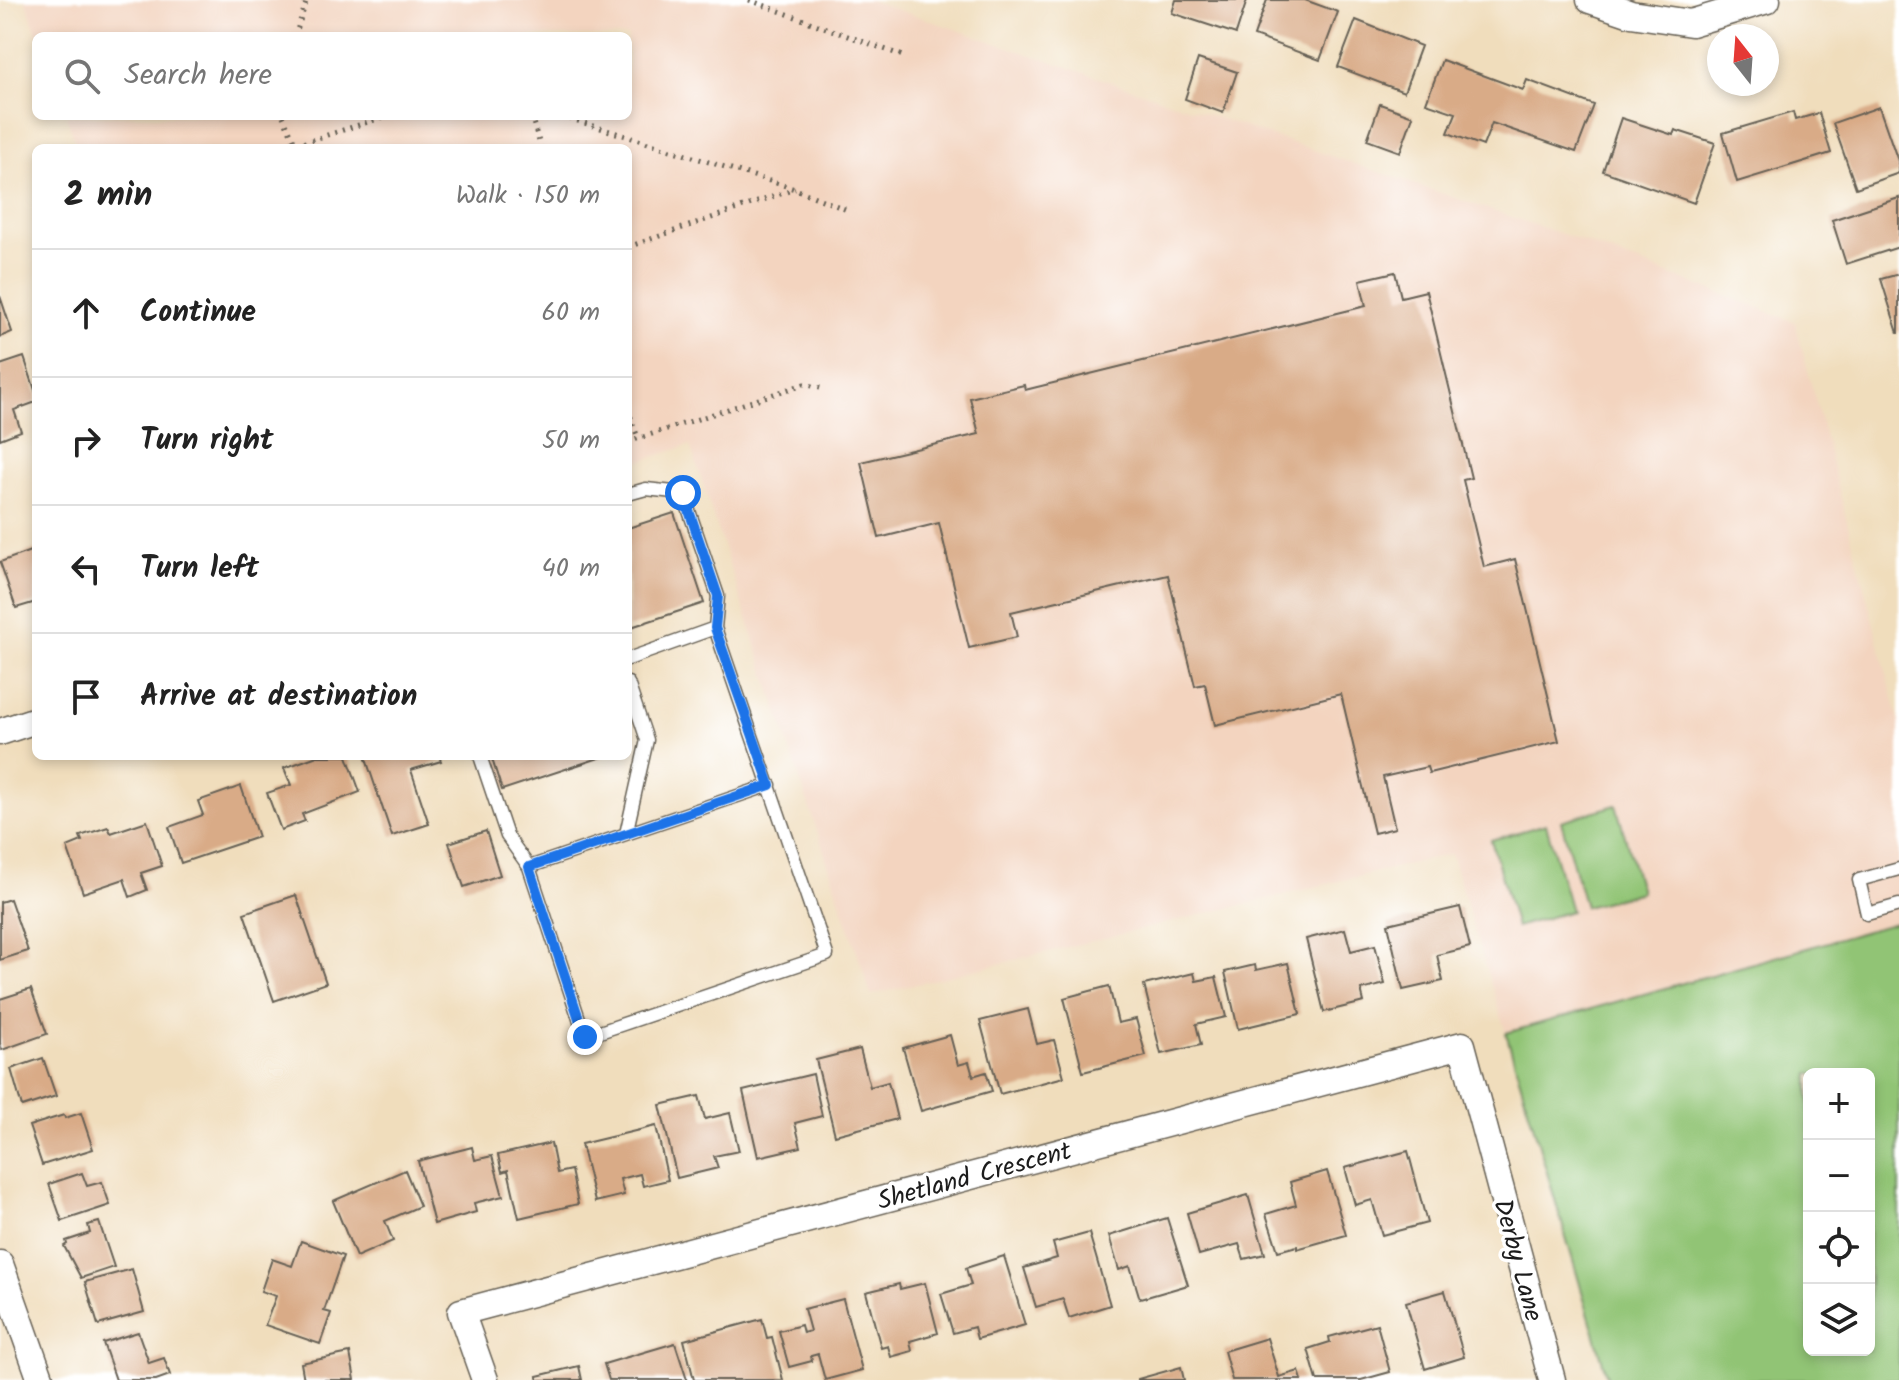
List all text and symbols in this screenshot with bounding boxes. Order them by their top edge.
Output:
north arrow [1707,24,1779,96]
search box [32,32,632,120]
text: Search here [124,52,272,100]
icon: search [60,54,104,98]
text: 2 min [64,169,152,223]
text: Walk · 150 m [456,175,600,217]
text: Continue [140,289,256,337]
icon: ahead [64,291,108,335]
text: 60 m [541,292,600,334]
text: Turn right [140,417,273,465]
icon: right [64,419,108,463]
text: 50 m [542,420,600,462]
route start [665,475,701,511]
text: Turn left [140,545,259,593]
icon: left [64,547,108,591]
text: 40 m [542,548,600,590]
text: Arrive at destination [140,673,417,721]
icon: arrive [64,675,108,719]
route end [567,1019,603,1055]
map controls [1803,1068,1875,1356]
button: + [1803,1068,1875,1140]
street label: Shetland Crescent [873,1131,1077,1223]
button: − [1803,1140,1875,1212]
street label: Derby Lane [1481,1195,1554,1327]
button: locate [1803,1212,1875,1284]
button: layers [1803,1284,1875,1356]

